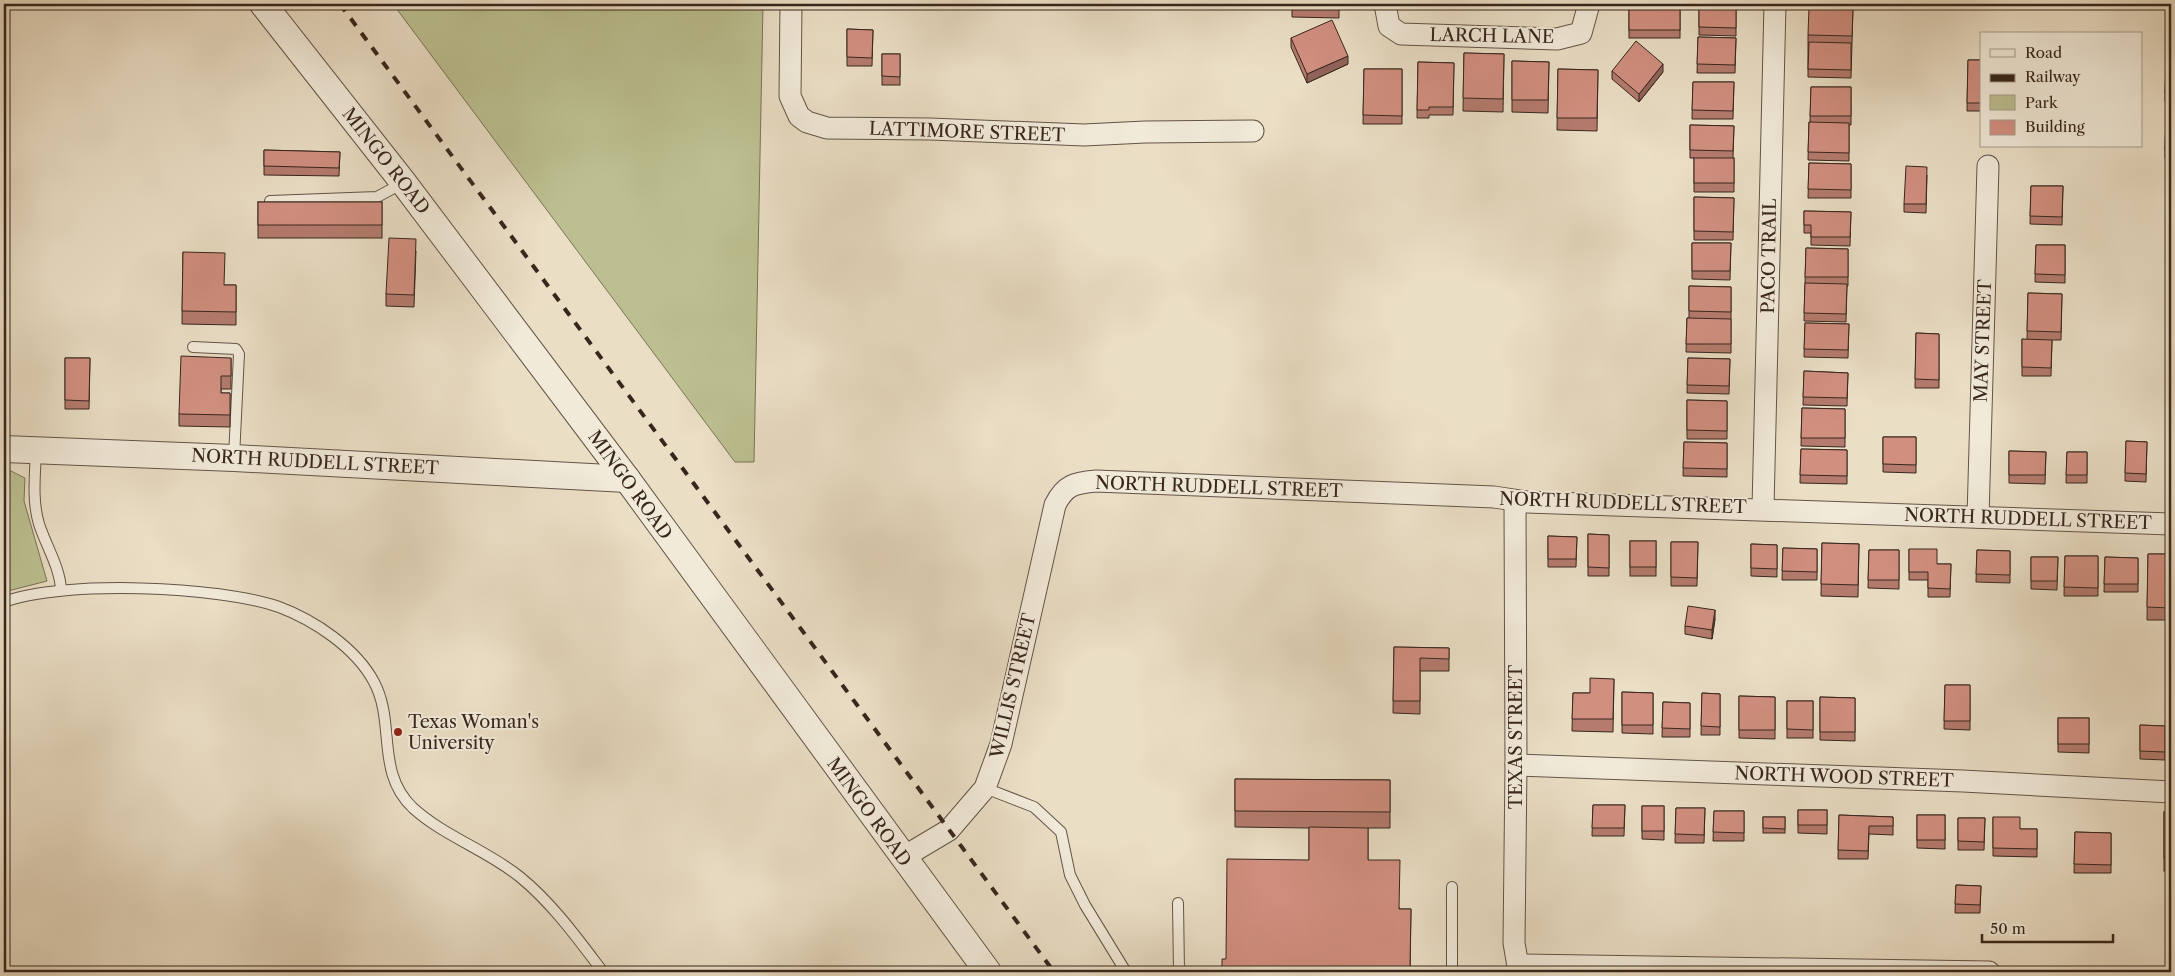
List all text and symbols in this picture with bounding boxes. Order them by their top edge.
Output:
street label: LARCH LANE [1430,24,1554,48]
legend [1980,32,2142,148]
text: Road [2025,43,2062,62]
text: Railway [2025,67,2081,86]
text: Park [2025,93,2059,112]
street label: MINGO ROAD [338,103,434,219]
text: Building [2025,117,2085,136]
street label: LATTIMORE STREET [868,118,1066,146]
street label: PACO TRAIL [1757,198,1781,314]
street label: MAY STREET [1970,279,1996,403]
street label: MINGO ROAD [583,426,677,544]
street label: NORTH RUDDELL STREET [191,445,440,479]
street label: NORTH RUDDELL STREET [1095,472,1344,502]
street label: NORTH RUDDELL STREET [1499,488,1748,518]
street label: NORTH RUDDELL STREET [1904,504,2153,534]
street label: WILLIS STREET [985,611,1040,762]
street label: TEXAS STREET [1505,664,1527,809]
place label: Texas Woman's University [408,711,539,754]
marker: Texas Woman's University [392,726,404,738]
street label: MINGO ROAD [822,753,916,871]
street label: NORTH WOOD STREET [1734,762,1954,792]
scale bar [1982,911,2114,943]
text: 50 m [1990,919,2026,938]

